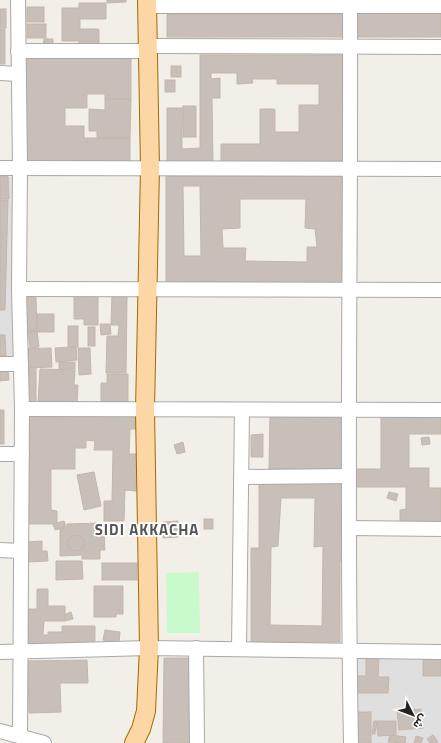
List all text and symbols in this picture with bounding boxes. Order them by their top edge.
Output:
district label: SIDI AKKACHA [95,518,199,541]
north arrow [393,695,433,735]
text: ش [409,711,431,733]

